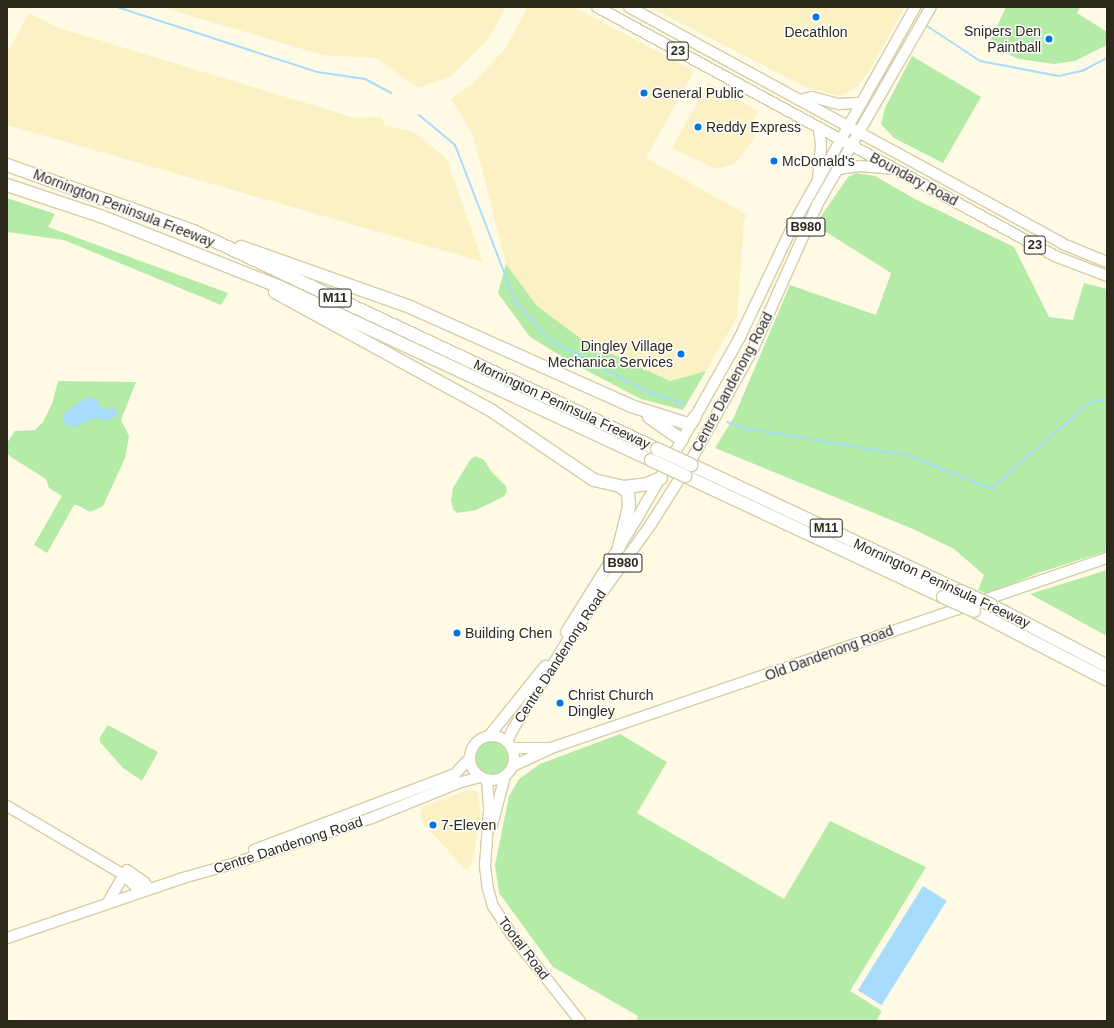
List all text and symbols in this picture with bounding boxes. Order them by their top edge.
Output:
marker: Decathlon [811,12,821,22]
place label: Snipers Den Paintball [964,23,1041,56]
place label: Decathlon [784,24,848,40]
marker: Snipers Den Paintball [1044,34,1054,44]
road number: 23 [666,40,690,62]
place label: General Public [652,85,744,101]
marker: General Public [639,88,649,98]
place label: Reddy Express [706,119,801,135]
marker: Reddy Express [693,122,703,132]
street label: Boundary Road [867,149,961,209]
place label: McDonald's [782,153,855,169]
marker: McDonald's [769,156,779,166]
street label: Mornington Peninsula Freeway [31,166,217,250]
road number: B980 [786,216,826,238]
road number: 23 [1023,234,1047,256]
road number: M11 [318,287,352,309]
street label: Centre Dandenong Road [688,309,776,455]
place label: Dingley Village Mechanica Services [548,338,673,370]
marker: Dingley Village Mechanica Services [676,349,686,359]
street label: Mornington Peninsula Freeway [471,356,653,452]
road number: M11 [809,517,843,539]
street label: Mornington Peninsula Freeway [851,535,1033,631]
road number: B980 [603,552,643,574]
street label: Centre Dandenong Road [511,586,609,726]
street label: Old Dandenong Road [762,622,896,684]
place label: Building Chen [465,625,552,641]
marker: Building Chen [452,628,462,638]
place label: Christ Church Dingley [568,687,654,720]
marker: Christ Church Dingley [555,698,565,708]
street label: Centre Dandenong Road [211,813,365,877]
place label: 7-Eleven [441,817,496,833]
marker: 7-Eleven [428,820,438,830]
street label: Tootal Road [495,913,553,983]

